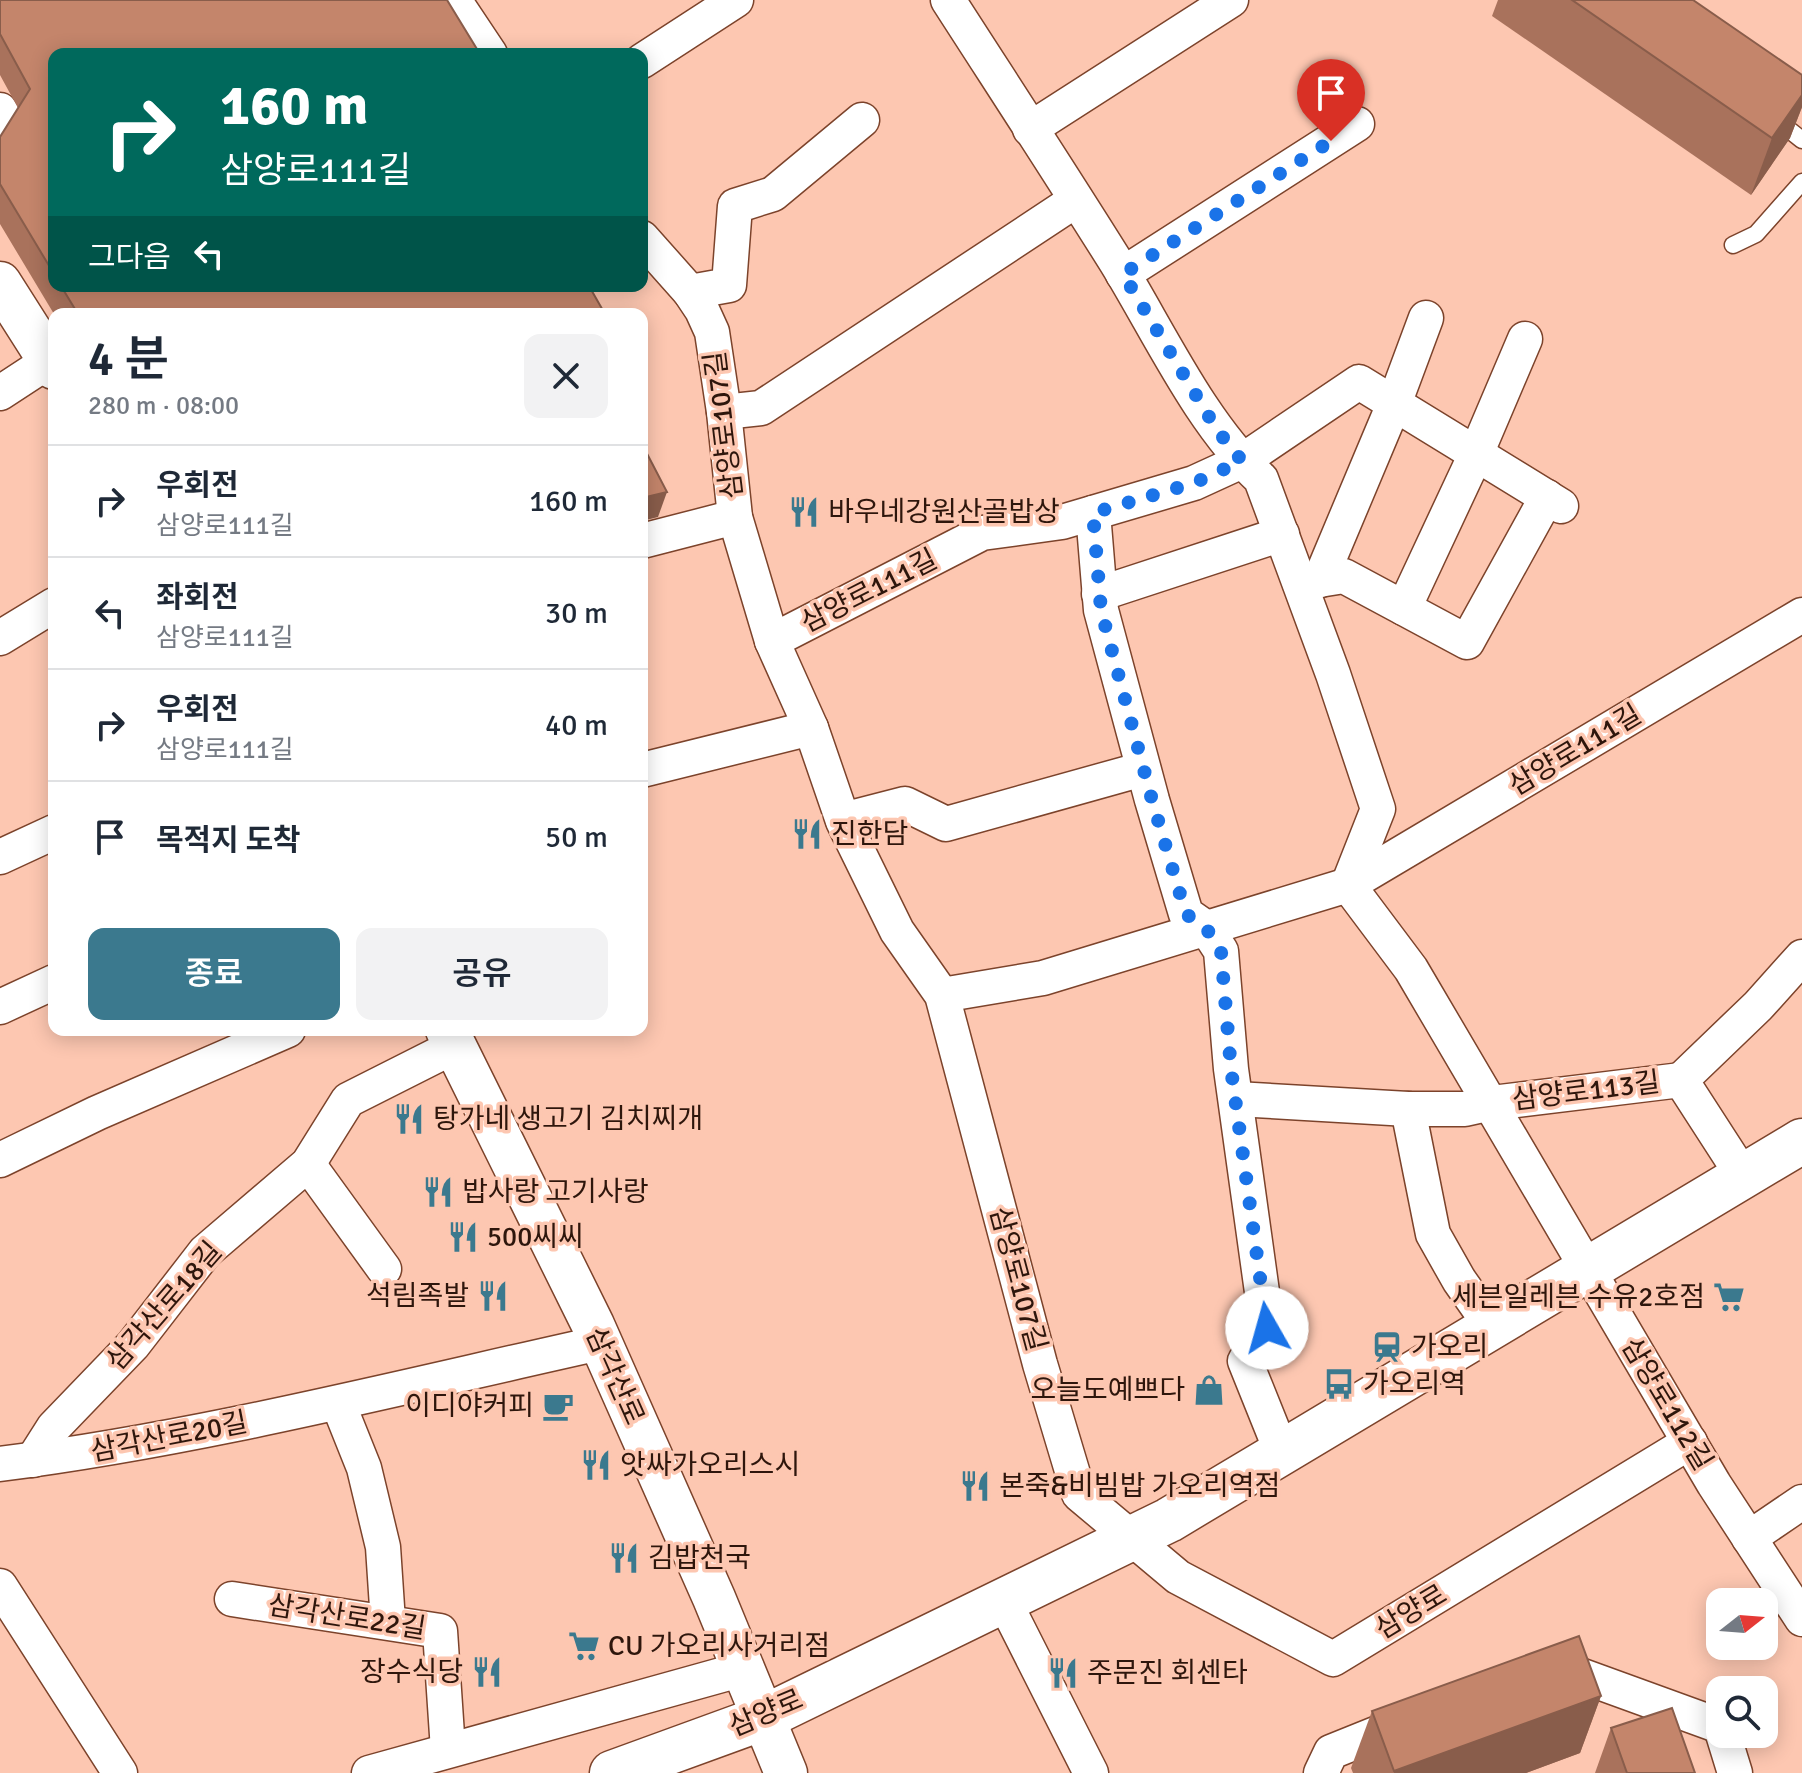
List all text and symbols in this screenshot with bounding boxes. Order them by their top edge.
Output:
pin [1297,59,1365,141]
text: 160 m [220,71,368,140]
icon: arrive [1309,71,1353,115]
icon: right [88,80,192,184]
text: 삼양로111길 [220,148,411,193]
icon: left [187,232,231,276]
text: 그다음 [88,239,171,276]
text: 4 분 [88,330,169,389]
button: close [524,334,608,418]
street label: 삼양로107길 [698,349,750,501]
text: 280 m · 08:00 [88,390,239,422]
text: 우회전 [156,467,239,504]
icon: right [88,479,132,523]
text: 160 m [529,483,608,520]
restaurant icon: 바우네강원산골밥상 [787,495,821,529]
place label: 바우네강원산골밥상 [828,495,1060,529]
text: 삼양로111길 [156,510,294,542]
street label: 삼양로111길 [795,542,943,640]
text: 좌회전 [156,579,239,616]
icon: left [88,591,132,635]
text: 30 m [545,595,608,632]
text: 삼양로111길 [156,622,294,654]
text: 우회전 [156,691,239,728]
street label: 삼양로111길 [1503,697,1647,803]
icon: right [88,703,132,747]
text: 40 m [545,707,608,744]
text: 삼양로111길 [156,734,294,766]
icon: arrive [88,815,132,859]
restaurant icon: 진한담 [790,817,824,851]
place label: 진한담 [831,817,908,851]
text: 50 m [545,819,608,856]
text: 목적지 도착 [156,822,301,859]
button: 종료 [88,928,340,1020]
button: 공유 [356,928,608,1020]
street label: 삼양로113길 [1510,1065,1662,1117]
restaurant icon: 탕가네 생고기 김치찌개 [392,1102,426,1136]
place label: 탕가네 생고기 김치찌개 [433,1102,703,1136]
restaurant icon: 밥사랑 고기사랑 [421,1175,455,1209]
place label: 밥사랑 고기사랑 [462,1175,648,1209]
street label: 삼양로107길 [982,1203,1054,1355]
restaurant icon: 500씨씨 [446,1220,480,1254]
place label: 500씨씨 [487,1220,584,1254]
street label: 삼각산로18길 [99,1235,229,1377]
place label: 석림족발 [366,1279,469,1313]
restaurant icon: 석림족발 [476,1279,510,1313]
place label: 세븐일레븐 수유2호점 [1452,1280,1705,1314]
supermarket icon: 세븐일레븐 수유2호점 [1712,1280,1746,1314]
position arrow [1225,1286,1309,1370]
street label: 삼각산로 [579,1322,651,1430]
station icon: 가오리 [1370,1330,1404,1364]
place label: 가오리 [1411,1330,1488,1364]
street label: 삼양로112길 [1614,1332,1720,1476]
bus stop icon: 가오리역 [1322,1367,1356,1401]
place label: 가오리역 [1363,1367,1466,1401]
place label: 오늘도예쁘다 [1030,1373,1185,1407]
shop icon: 오늘도예쁘다 [1192,1373,1226,1407]
place label: 이디야커피 [405,1389,534,1423]
cafe icon: 이디야커피 [541,1389,575,1423]
street label: 삼각산로20길 [88,1405,250,1469]
restaurant icon: 앗싸가오리스시 [579,1448,613,1482]
place label: 앗싸가오리스시 [620,1448,800,1482]
restaurant icon: 본죽&비빔밥 가오리역점 [958,1469,992,1503]
place label: 본죽&비빔밥 가오리역점 [999,1469,1280,1503]
restaurant icon: 김밥천국 [607,1541,641,1575]
place label: 김밥천국 [648,1541,751,1575]
street label: 삼양로 [1369,1578,1453,1646]
street label: 삼각산로22길 [266,1588,428,1646]
north arrow [1706,1588,1778,1660]
map controls [1706,1588,1778,1748]
supermarket icon: CU 가오리사거리점 [567,1629,601,1663]
place label: CU 가오리사거리점 [608,1629,830,1663]
place label: 장수식당 [360,1655,463,1689]
restaurant icon: 장수식당 [470,1655,504,1689]
restaurant icon: 주문진 회센타 [1046,1656,1080,1690]
place label: 주문진 회센타 [1087,1656,1248,1690]
button: search [1706,1676,1778,1748]
street label: 삼양로 [724,1682,808,1744]

